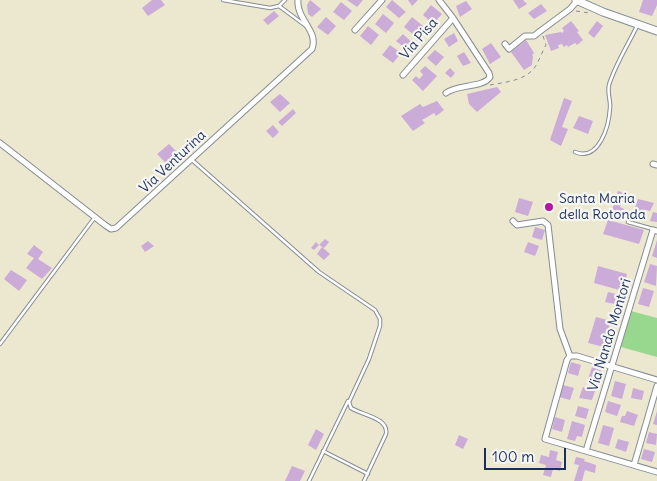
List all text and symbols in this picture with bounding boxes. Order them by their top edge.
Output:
street label: Via Pisa [397,15,441,63]
street label: Via Venturina [136,127,210,197]
place label: Santa Maria della Rotonda [559,191,646,223]
marker: Santa Maria della Rotonda [543,201,555,213]
street label: Via Nando Montori [585,277,635,393]
scale bar [487,438,570,470]
text: 100 m [492,447,534,466]

